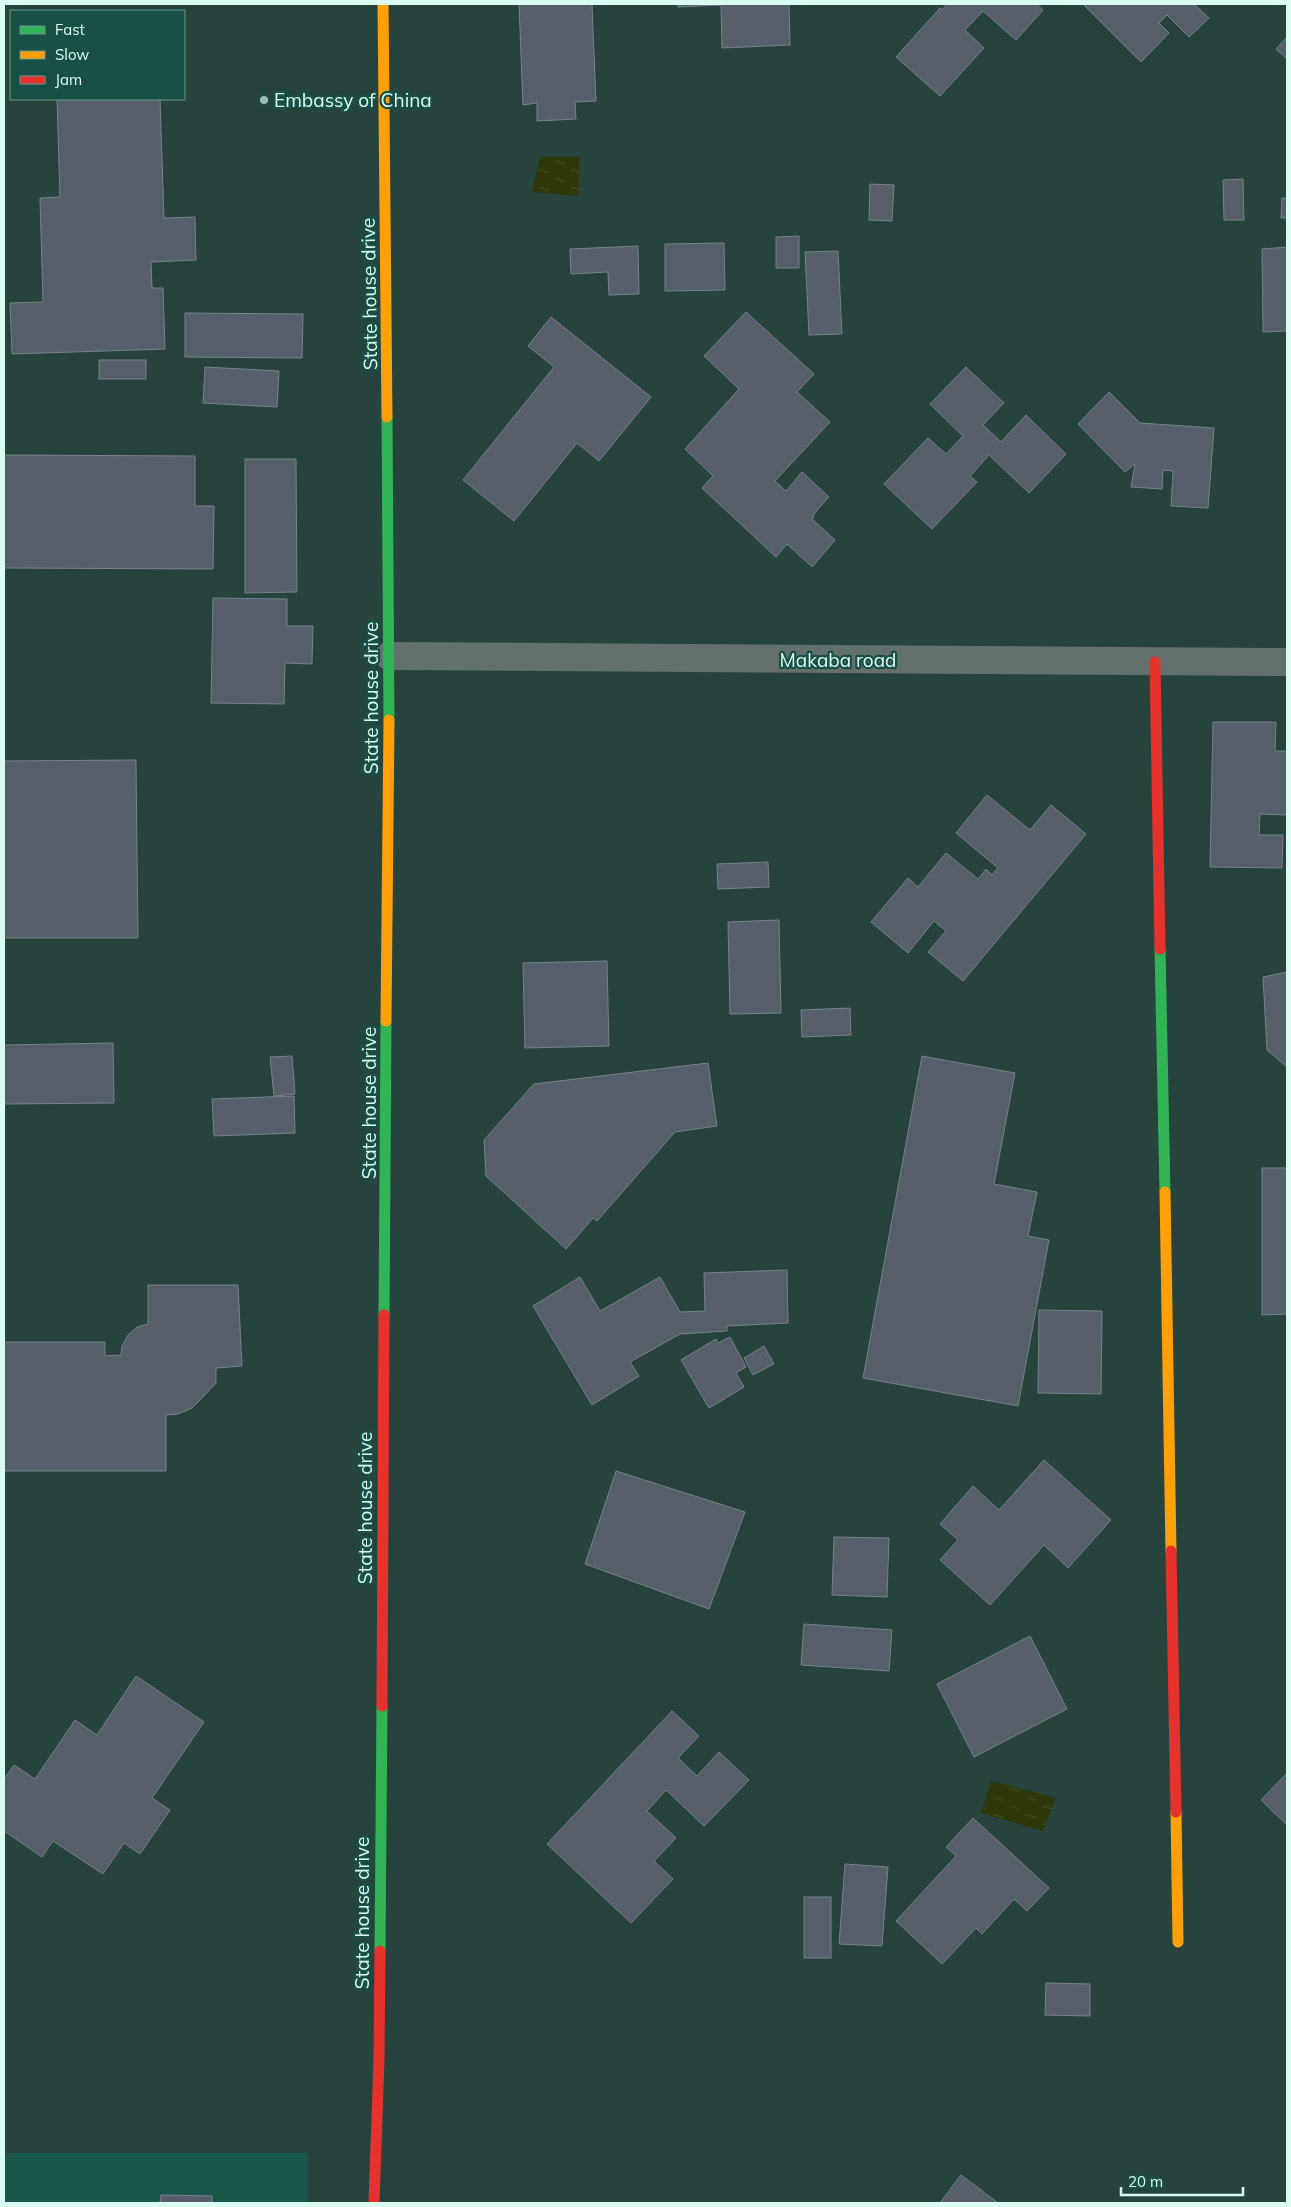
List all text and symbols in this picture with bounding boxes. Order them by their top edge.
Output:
legend [10,10,185,100]
text: Fast [55,20,85,39]
text: Slow [55,45,89,64]
text: Jam [55,70,82,89]
place label: Embassy of China [274,88,432,112]
marker: Embassy of China [258,94,270,106]
street label: State house drive [356,218,382,370]
street label: State house drive [359,622,383,774]
street label: Makaba road [780,648,896,672]
street label: State house drive [357,1027,381,1179]
street label: State house drive [353,1432,377,1584]
street label: State house drive [350,1837,374,1989]
scale bar [1121,2164,1244,2196]
text: 20 m [1128,2172,1163,2191]

